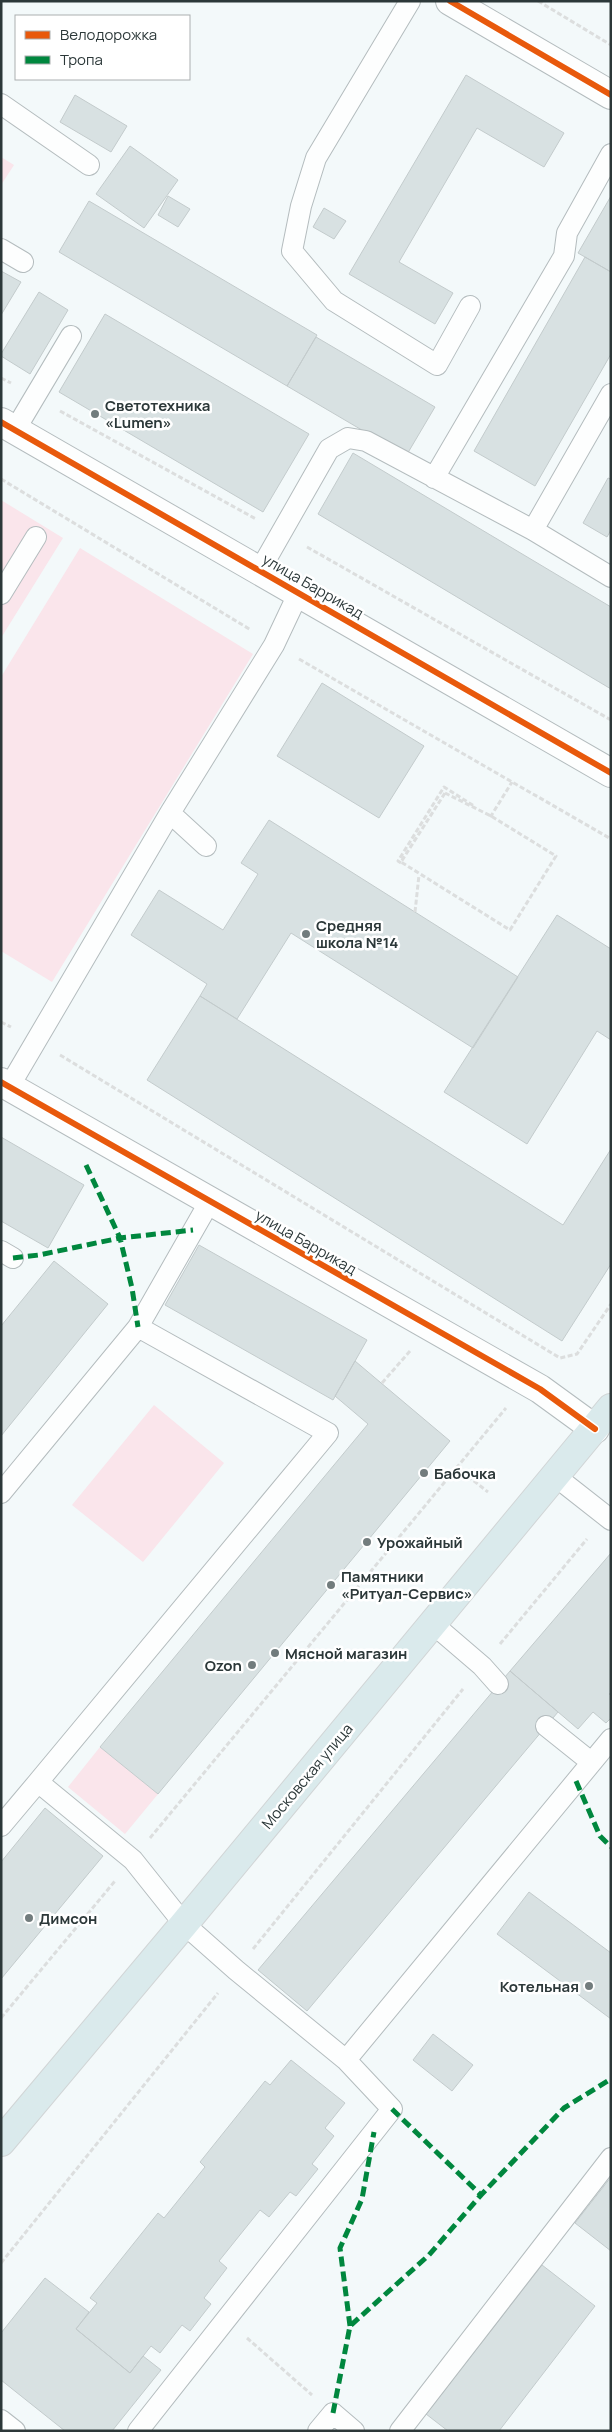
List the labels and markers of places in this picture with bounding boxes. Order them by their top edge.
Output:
place label: Светотехника «Lumen» [105,395,210,433]
marker: Светотехника «Lumen» [89,408,101,420]
place label: Средняя школа №14 [316,915,398,953]
marker: Средняя школа №14 [300,928,312,940]
place label: Бабочка [434,1463,496,1484]
marker: Бабочка [418,1467,430,1479]
place label: Урожайный [377,1532,463,1553]
marker: Урожайный [361,1536,373,1548]
place label: Памятники «Ритуал-Сервис» [341,1566,473,1604]
marker: Памятники «Ритуал-Сервис» [325,1579,337,1591]
place label: Мясной магазин [285,1643,407,1664]
marker: Мясной магазин [269,1647,281,1659]
place label: Ozon [205,1655,242,1676]
marker: Ozon [246,1659,258,1671]
place label: Димсон [39,1908,97,1929]
marker: Димсон [23,1912,35,1924]
place label: Котельная [500,1976,579,1997]
marker: Котельная [583,1980,595,1992]

